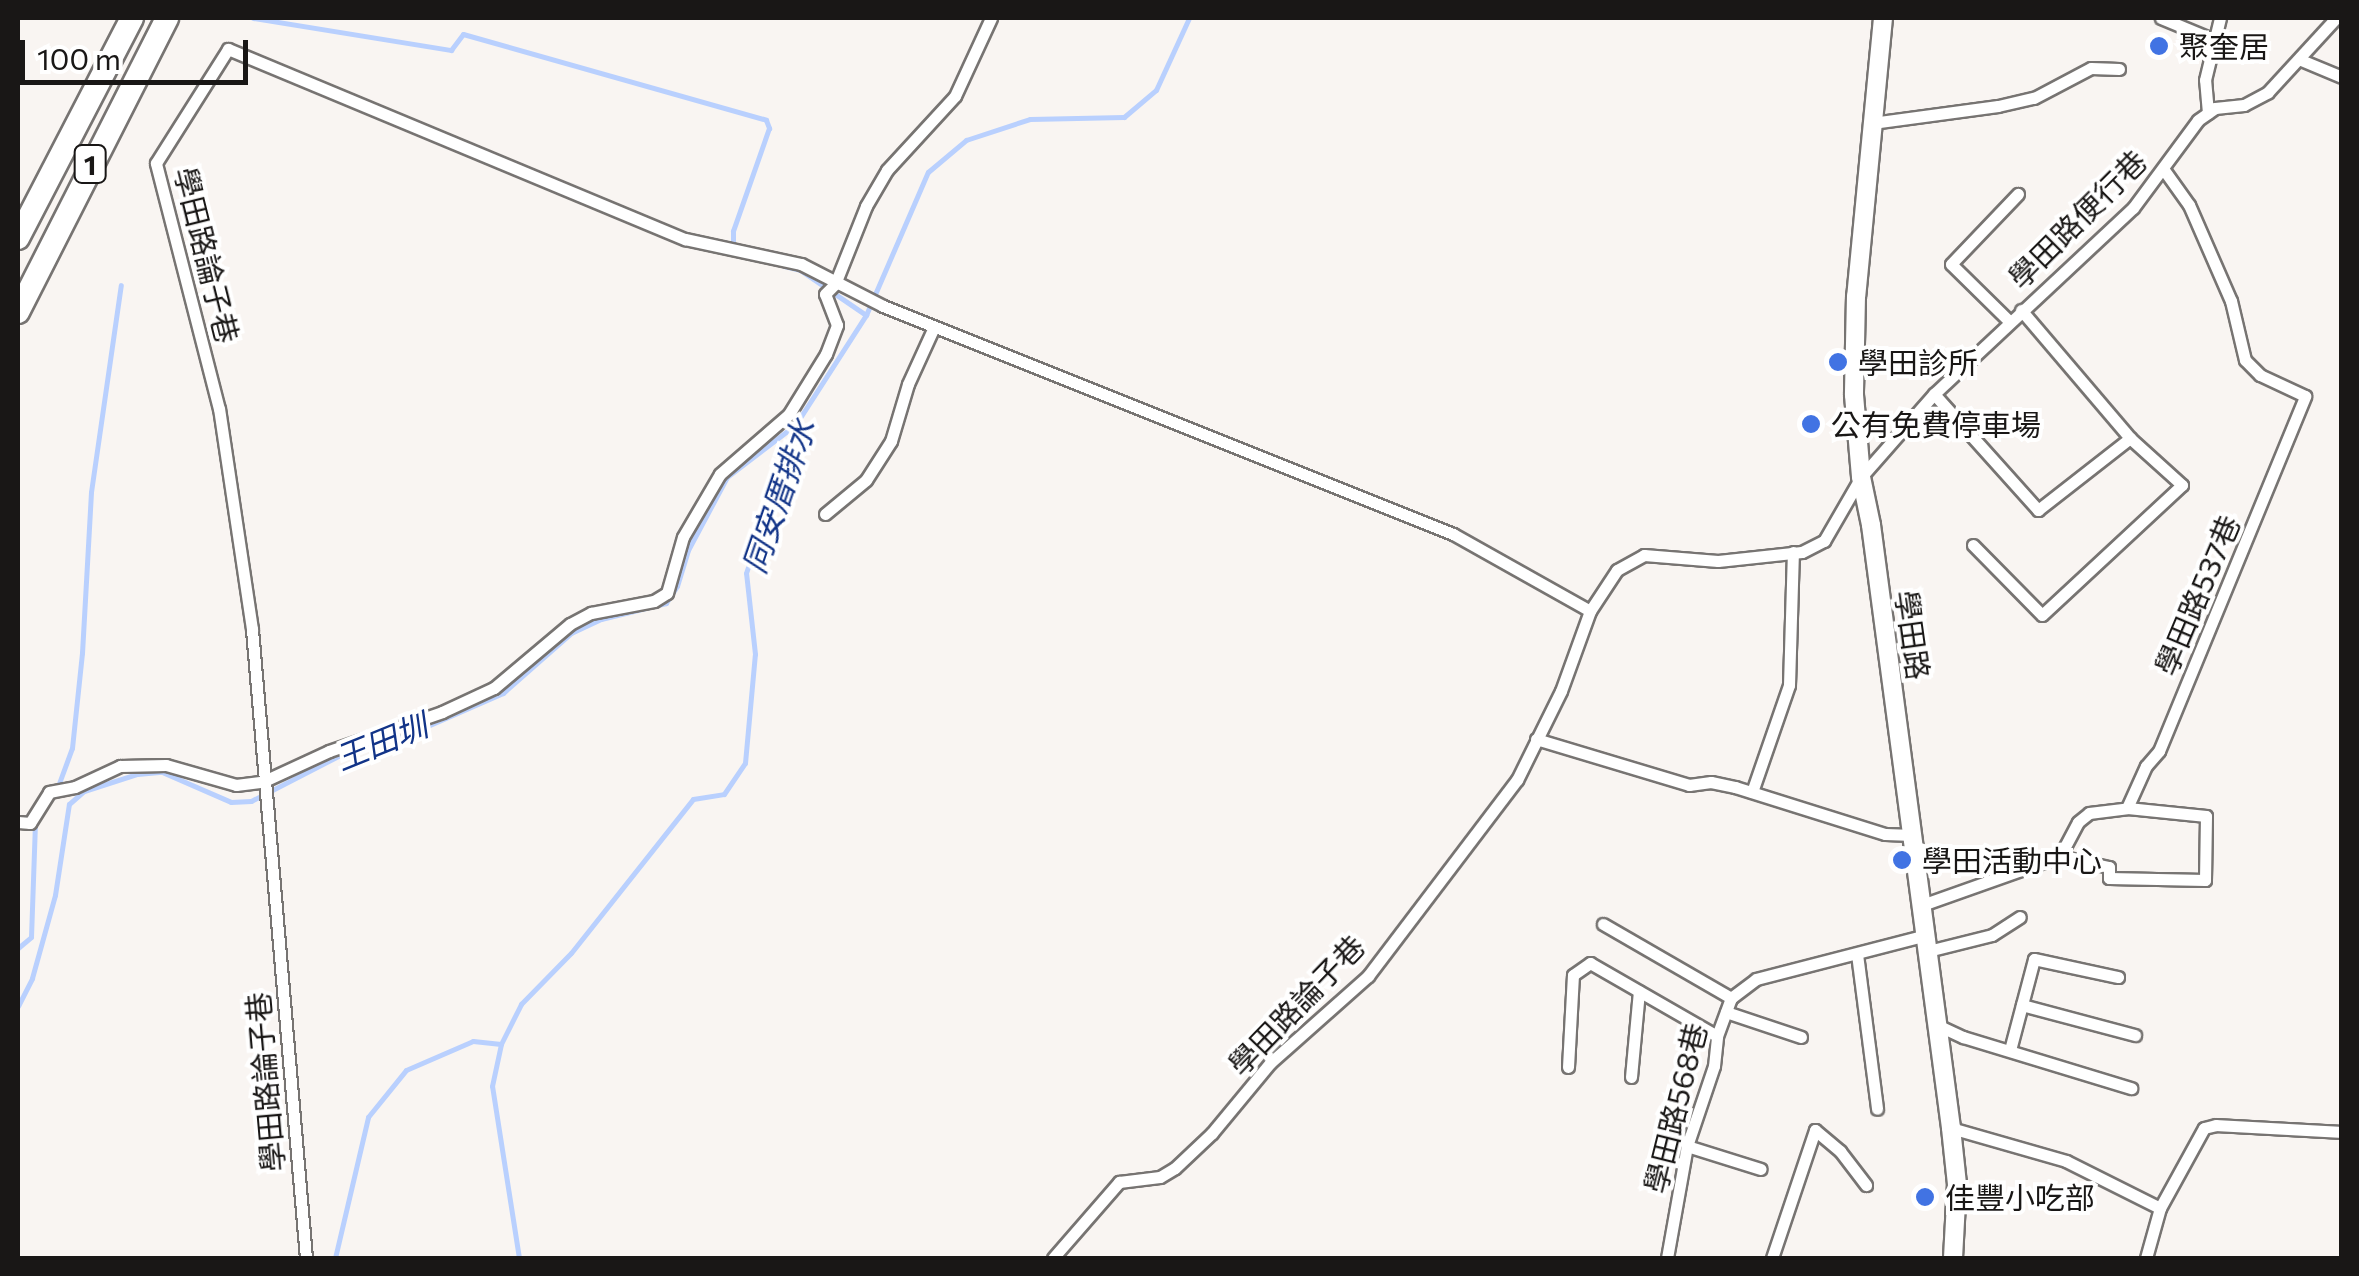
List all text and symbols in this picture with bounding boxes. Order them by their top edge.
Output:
scale bar [25,20,252,82]
place label: 聚奎居 [2179,28,2269,64]
marker: 聚奎居 [2148,35,2170,57]
text: 100 m [37,39,121,76]
road number: 1 [72,141,108,187]
street label: 學田路便行巷 [2001,143,2153,295]
street label: 學田路論子巷 [168,163,246,347]
place label: 學田診所 [1858,344,1978,380]
marker: 學田診所 [1827,351,1849,373]
place label: 公有免費停車場 [1831,406,2041,442]
marker: 公有免費停車場 [1800,413,1822,435]
water label: 同安厝排水 [734,414,822,578]
street label: 學田路537巷 [2147,510,2247,680]
street label: 學田路 [1889,588,1937,682]
water label: 王田圳 [329,705,433,777]
place label: 學田活動中心 [1922,842,2102,878]
marker: 學田活動中心 [1891,849,1913,871]
street label: 學田路論子巷 [1221,928,1371,1082]
street label: 學田路論子巷 [239,991,291,1173]
street label: 學田路568巷 [1637,1019,1713,1197]
place label: 佳豐小吃部 [1945,1179,2095,1215]
marker: 佳豐小吃部 [1914,1186,1936,1208]

